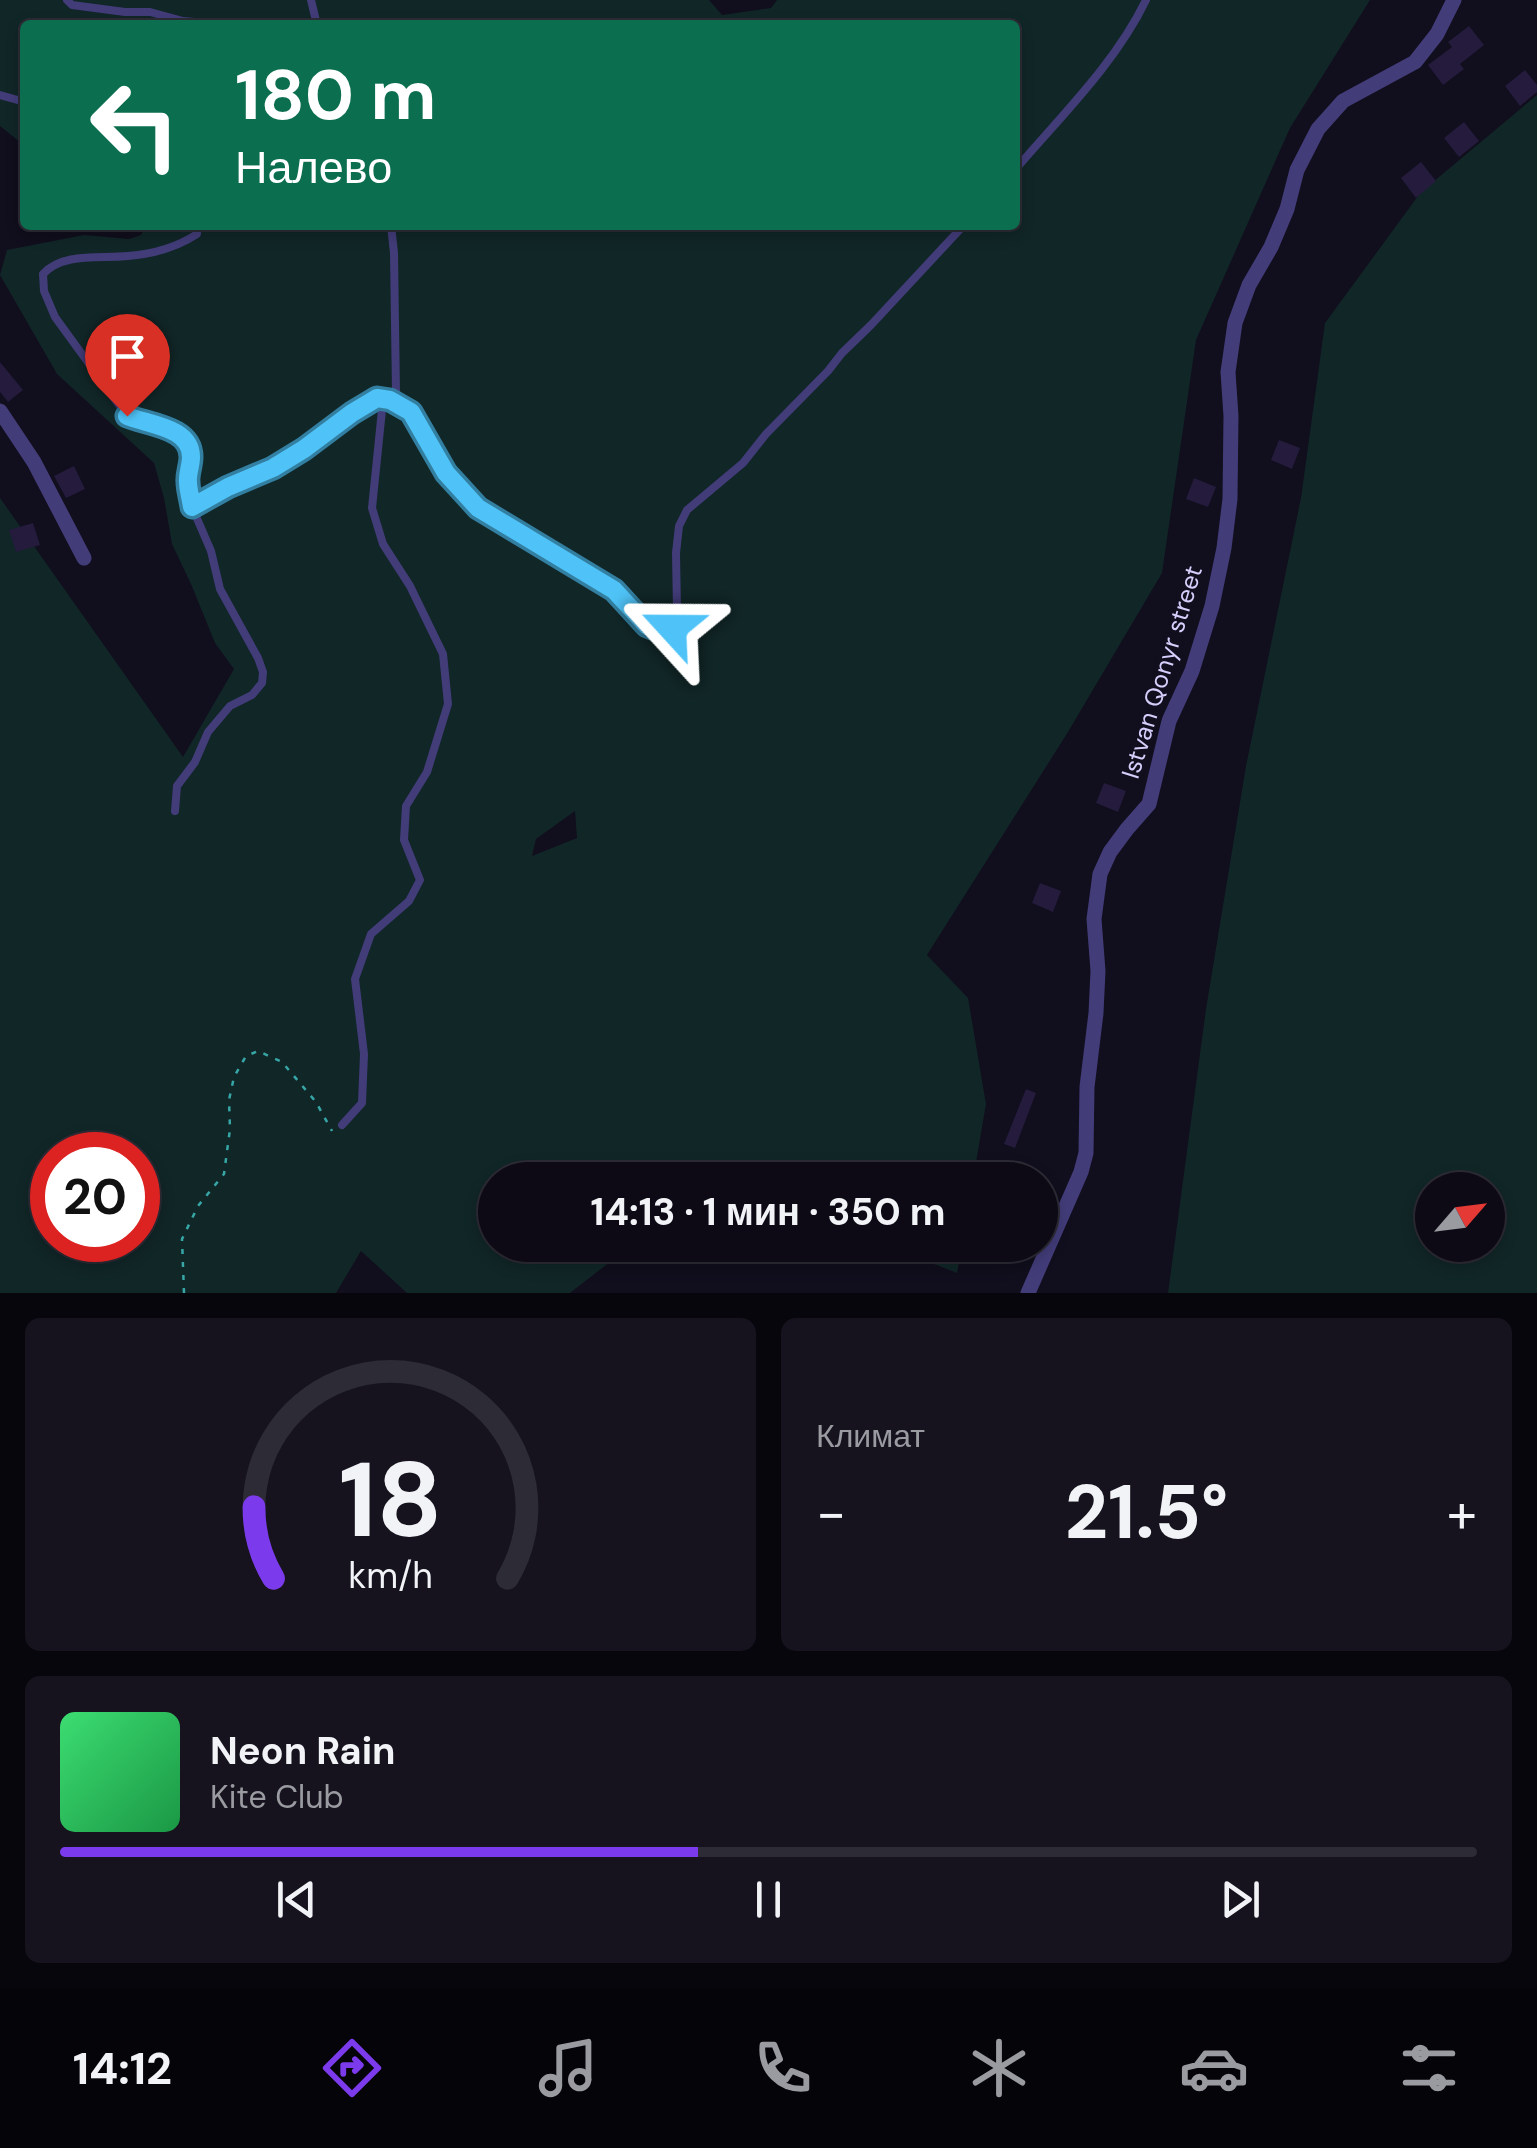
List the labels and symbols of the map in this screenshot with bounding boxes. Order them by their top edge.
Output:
pin [85,314,170,417]
street label: Istvan Qonyr street [1114,561,1210,783]
position arrow [620,576,724,680]
speed limit sign: 20 [30,1132,160,1262]
north arrow [1415,1172,1505,1262]

